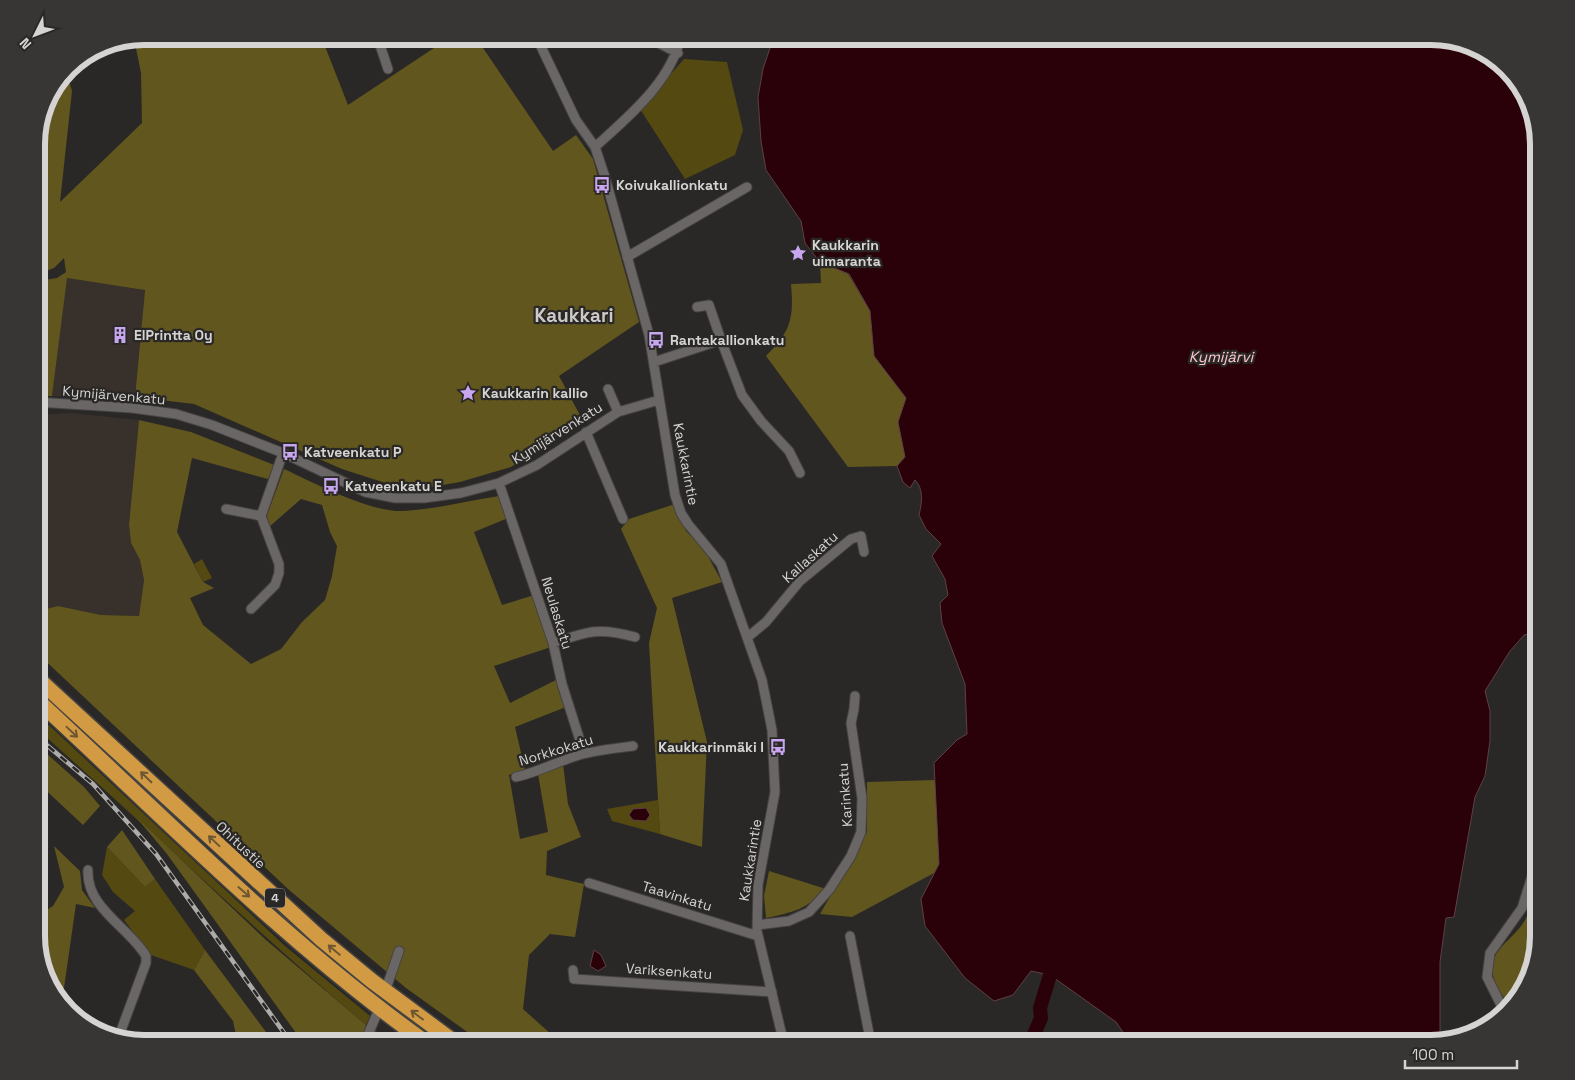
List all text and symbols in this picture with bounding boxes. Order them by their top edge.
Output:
north arrow [10,10,60,60]
text: N [16,34,35,53]
bus stop icon: Koivukallionkatu [592,175,612,195]
place label: Koivukallionkatu [616,176,728,194]
place label: Kaukkarin uimaranta [812,236,881,270]
place icon: Kaukkarin uimaranta [788,243,808,263]
district label: Kaukkari [534,303,614,328]
building icon: ElPrintta Oy [110,325,130,345]
place label: ElPrintta Oy [134,326,213,344]
bus stop icon: Rantakallionkatu [646,330,666,350]
place label: Rantakallionkatu [670,331,784,349]
water label: Kymijärvi [1189,347,1256,366]
street label: Kymijärvenkatu [62,382,166,408]
place icon: Kaukkarin kallio [458,383,478,403]
place label: Kaukkarin kallio [482,384,588,402]
street label: Kymijärvenkatu [508,398,606,468]
street label: Kaukkarintie [669,421,703,507]
bus stop icon: Katveenkatu P [280,442,300,462]
place label: Katveenkatu P [304,443,402,461]
bus stop icon: Katveenkatu E [321,476,341,496]
place label: Katveenkatu E [345,477,442,495]
street label: Kallaskatu [778,527,842,587]
street label: Neulaskatu [537,575,577,651]
one-way arrow [66,726,79,738]
street label: Norkkokatu [517,730,595,770]
bus stop icon: Kaukkarinmäki I [768,737,788,757]
place label: Kaukkarinmäki I [658,738,764,756]
street label: Karinkatu [834,763,856,827]
one-way arrow [140,771,152,783]
street label: Ohitustie [212,817,270,873]
street label: Kaukkarintie [735,818,765,902]
one-way arrow [207,835,220,847]
street label: Taavinkatu [640,877,714,915]
one-way arrow [237,886,250,898]
road number: 4 [265,888,285,908]
one-way arrow [328,944,341,956]
street label: Variksenkatu [625,959,713,983]
one-way arrow [411,1010,424,1021]
scale bar [1405,1038,1518,1070]
text: 100 m [1412,1045,1454,1064]

